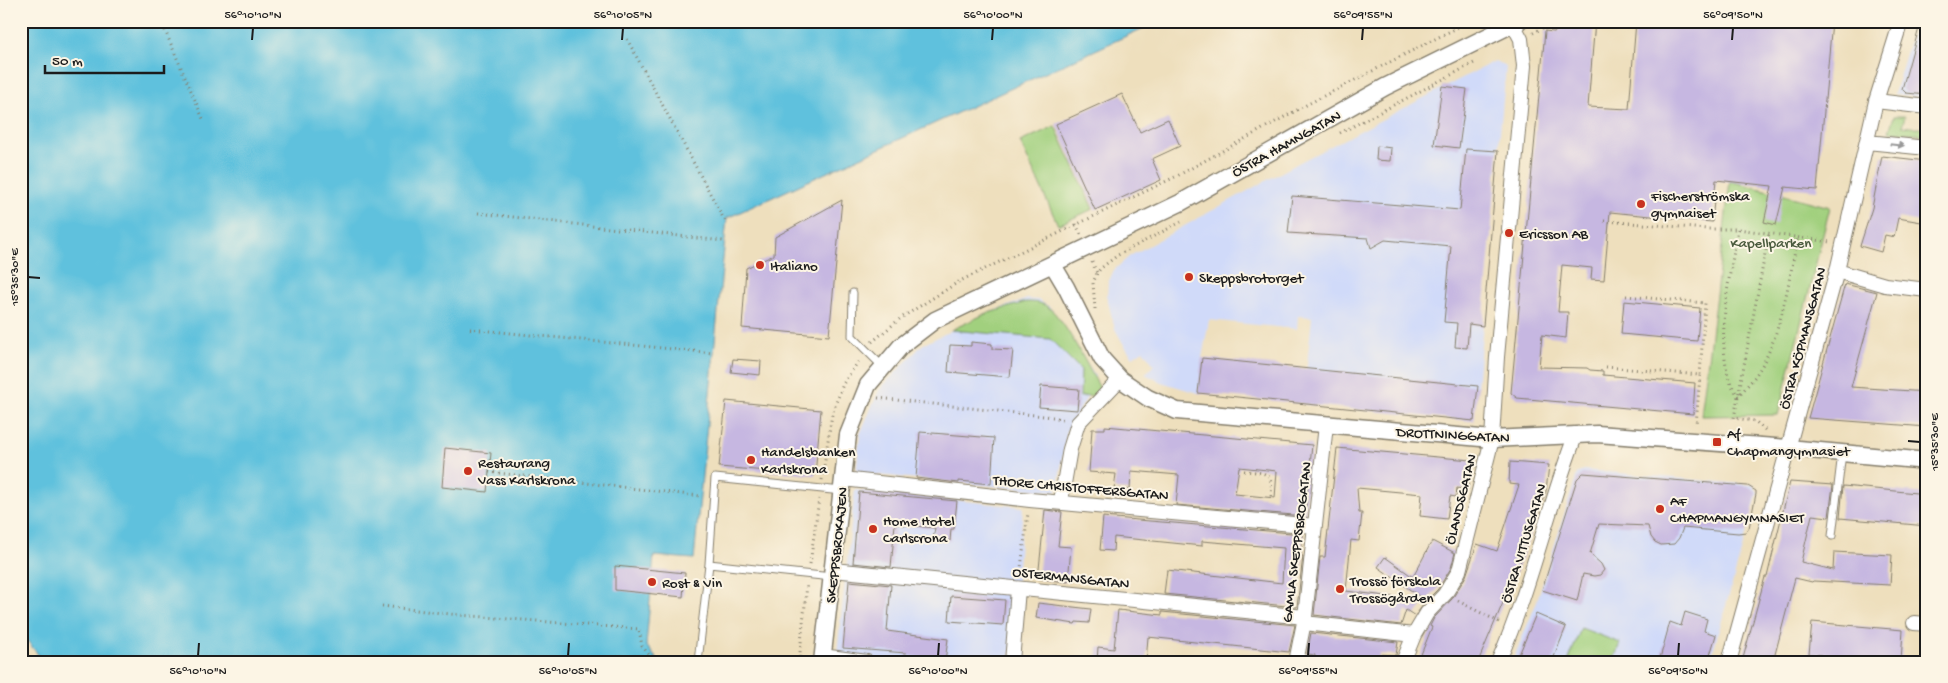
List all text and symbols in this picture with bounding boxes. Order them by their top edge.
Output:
text: 56°10'10"N [225,9,282,23]
text: 56°10'05"N [594,9,652,23]
text: 56°10'00"N [964,9,1023,23]
text: 56°09'55"N [1333,9,1393,23]
text: 56°09'50"N [1703,9,1763,23]
scale bar [45,42,164,74]
text: 50 m [52,53,83,71]
street label: ÖSTRA HAMNGATAN [1229,107,1345,182]
one-way arrow [1889,141,1905,149]
place label: Fischerströmska gymnaiset [1650,188,1750,223]
marker: Fischerströmska gymnaiset [1635,198,1647,210]
place label: Ericsson AB [1519,226,1588,244]
marker: Ericsson AB [1503,227,1515,239]
park label: Kapellparken [1731,235,1811,253]
text: 15°35'30"E [9,248,23,307]
place label: Italiano [770,258,818,276]
marker: Italiano [754,259,766,271]
street label: ÖSTRA KÖPMANSGATAN [1776,265,1832,412]
place label: Skeppsbrotorget [1199,270,1305,288]
marker: Skeppsbrotorget [1183,271,1195,283]
text: 15°35'30"E [1929,413,1943,472]
street label: DROTTNINGGATAN [1395,424,1510,448]
place label: Af Chapmangymnasiet [1727,426,1852,461]
marker: Af Chapmangymnasiet [1711,436,1723,448]
place label: Handelsbanken Karlskrona [761,444,855,479]
street label: ÖLANDSGATAN [1442,452,1482,547]
marker: Handelsbanken Karlskrona [745,454,757,466]
place label: Restaurang Vass Karlskrona [477,455,576,490]
street label: GAMLA SKEPPSBROGATAN [1279,461,1317,624]
marker: Restaurang Vass Karlskrona [462,465,474,477]
street label: THORE CHRISTOFFERSGATAN [991,472,1170,506]
street label: ÖSTRA VITTUSGATAN [1498,482,1552,605]
street label: SKEPPSBROKAJEN [823,486,853,604]
place label: AF CHAPMANGYMNASIET [1670,493,1805,528]
marker: AF CHAPMANGYMNASIET [1654,503,1666,515]
place label: Home Hotel Carlscrona [883,513,955,548]
marker: Home Hotel Carlscrona [867,523,879,535]
street label: OSTERMANSGATAN [1011,564,1130,594]
place label: Trossö förskola Trossögården [1349,573,1441,608]
place label: Rost & Vin [662,575,722,593]
marker: Rost & Vin [646,576,658,588]
marker: Trossö förskola Trossögården [1334,583,1346,595]
text: 56°10'10"N [170,665,227,679]
text: 56°10'05"N [539,665,597,679]
text: 56°10'00"N [909,665,968,679]
text: 56°09'55"N [1278,665,1338,679]
text: 56°09'50"N [1648,665,1708,679]

